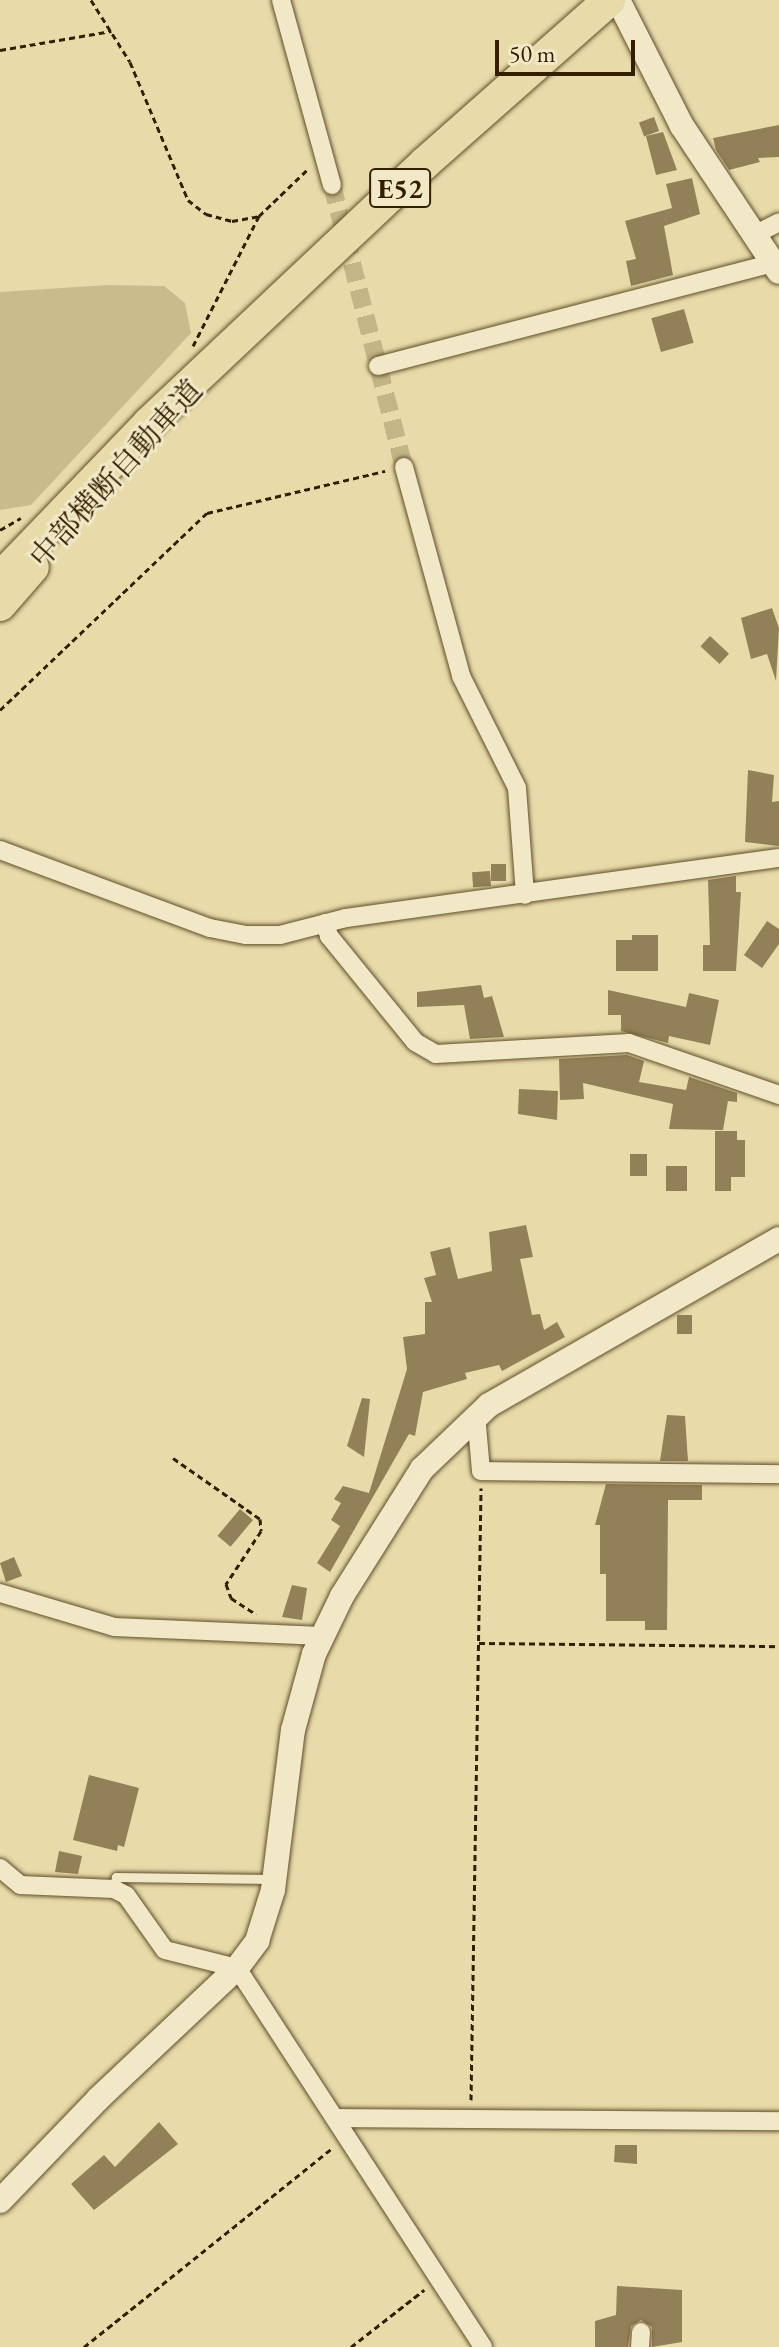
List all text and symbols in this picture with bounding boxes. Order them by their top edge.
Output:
scale bar [499,24,639,74]
text: 50 m [509,38,556,69]
road number: E52 [368,164,432,212]
street label: 中部横断自動車道 [22,373,210,575]

